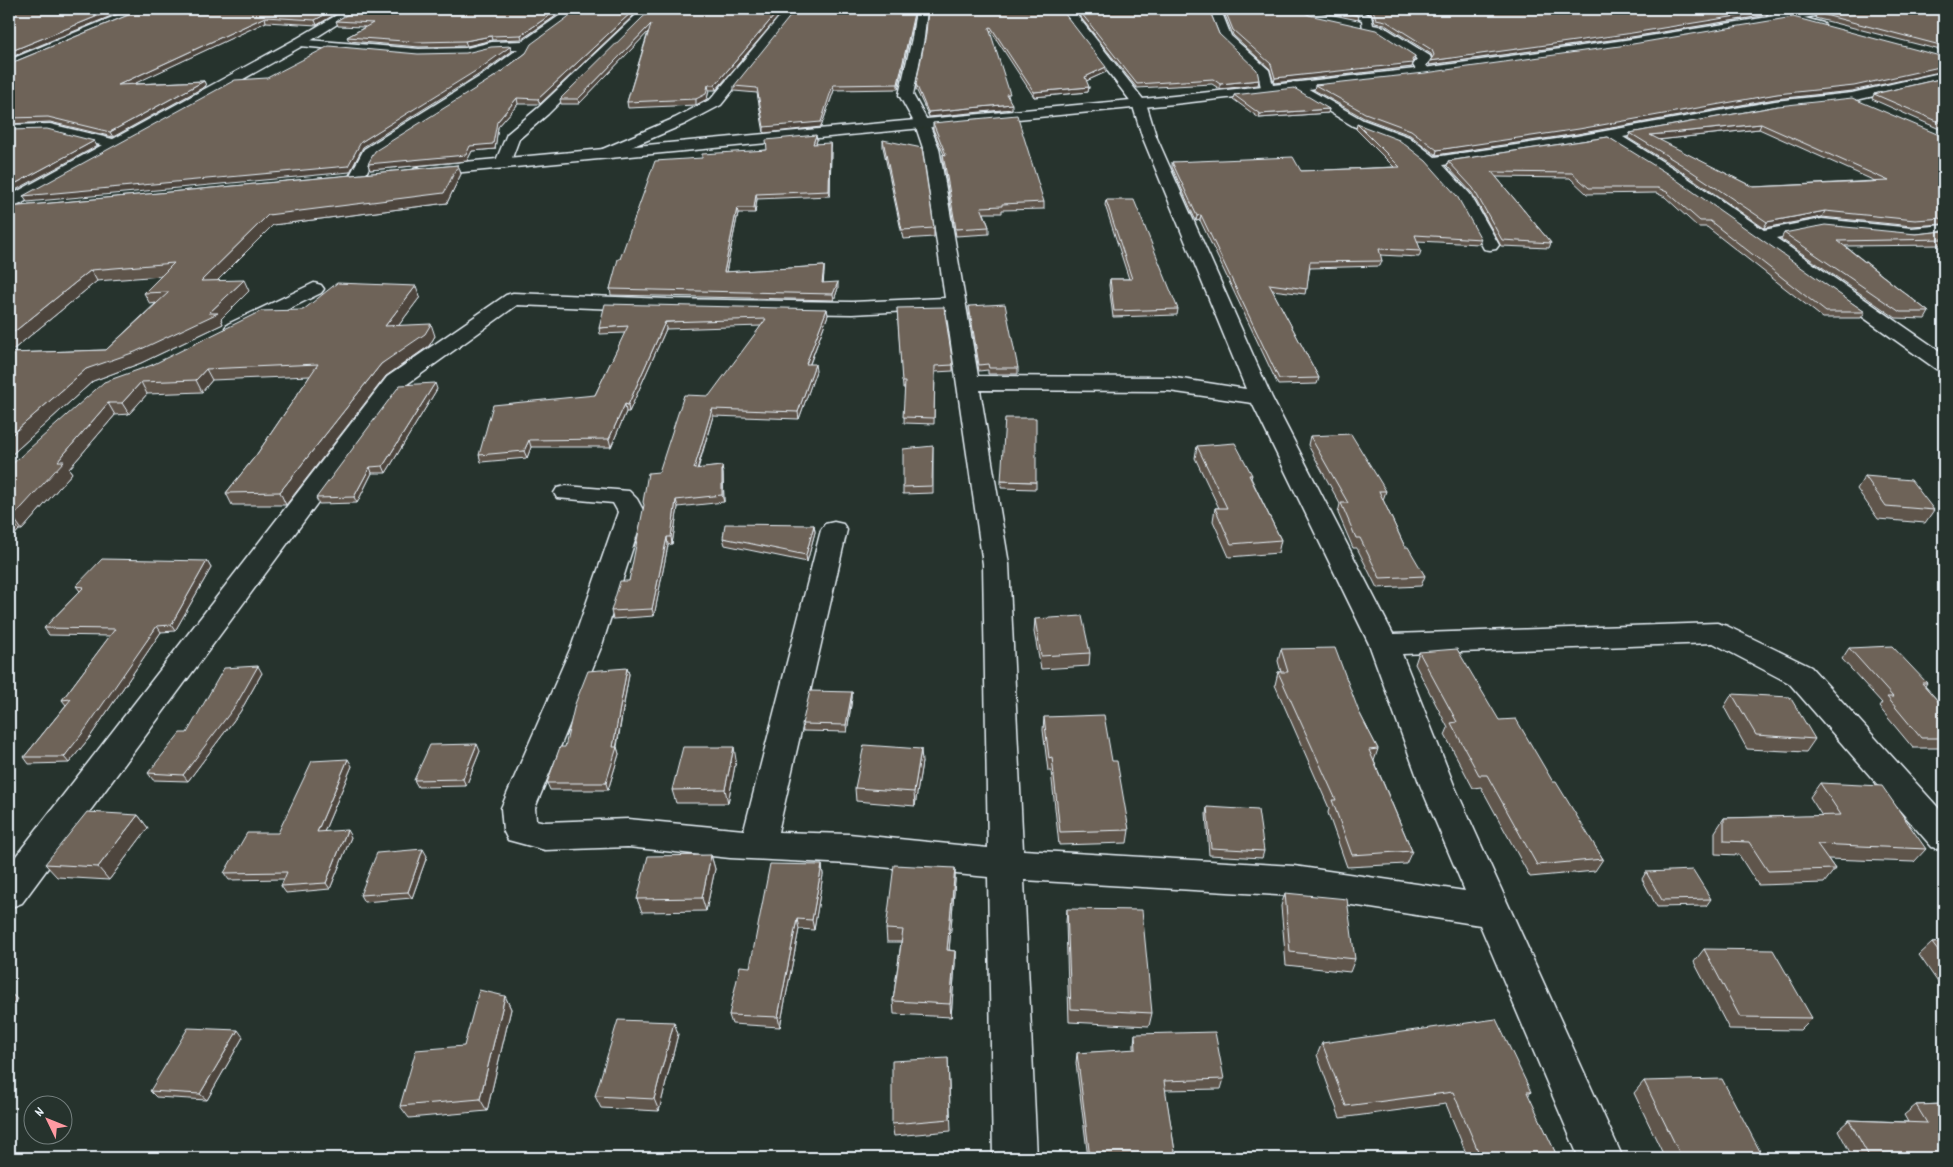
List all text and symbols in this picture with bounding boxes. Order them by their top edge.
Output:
north arrow [22,1094,72,1144]
text: N [30,1103,50,1122]

